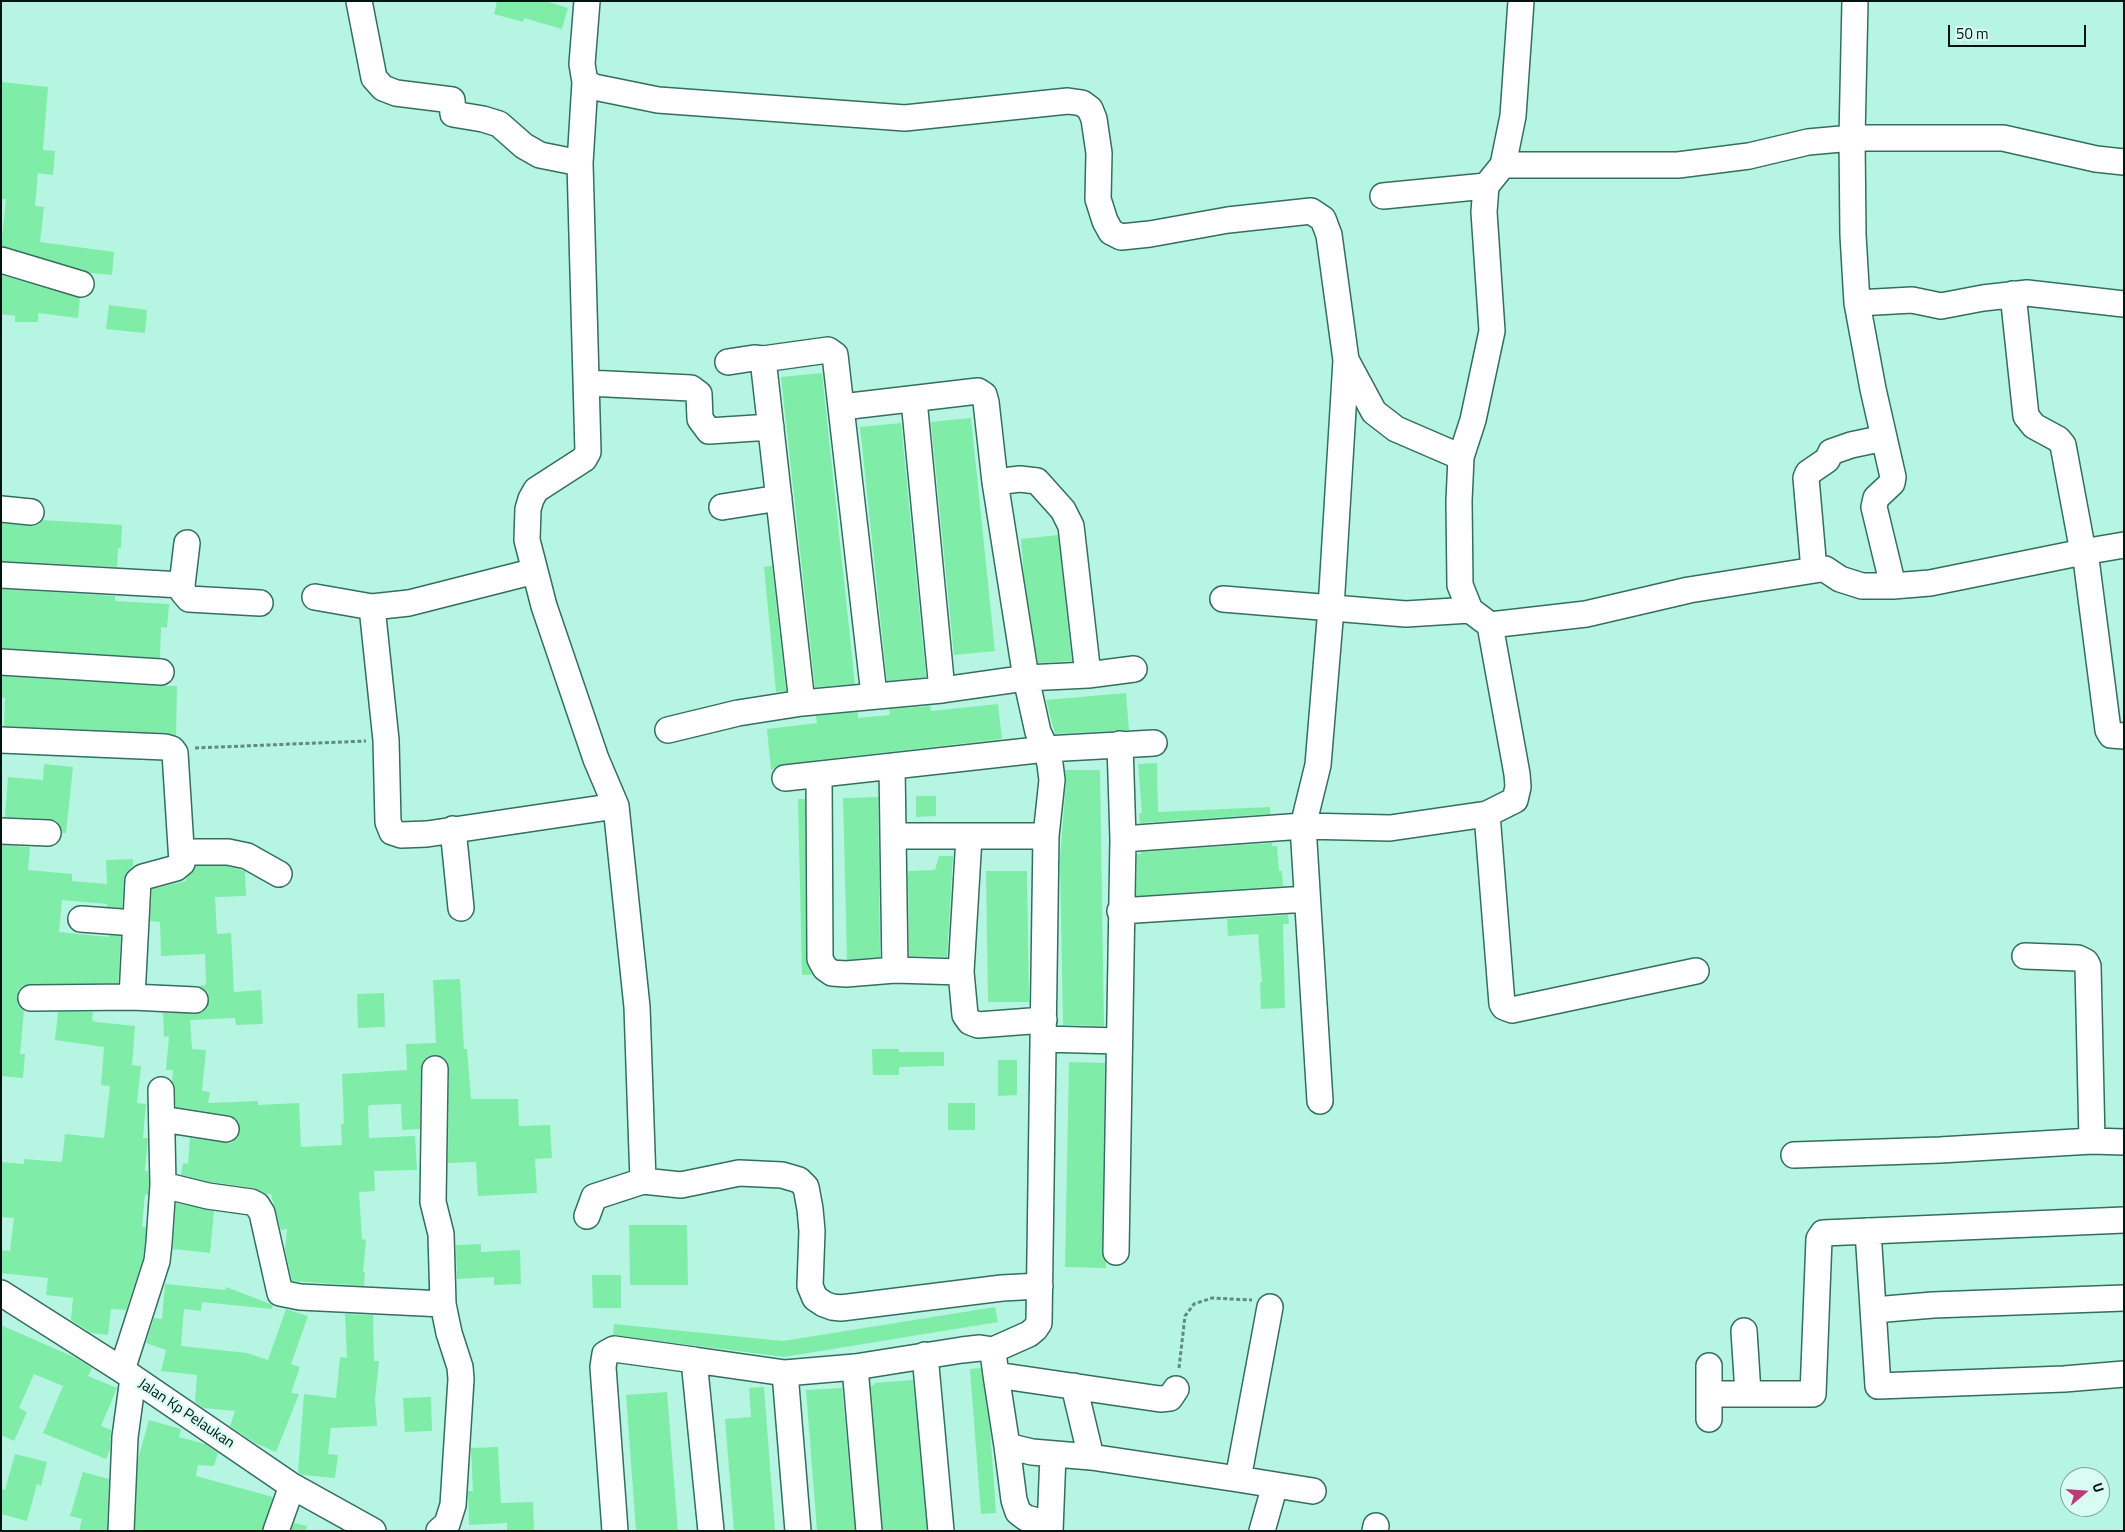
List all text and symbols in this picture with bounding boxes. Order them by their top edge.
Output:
scale bar [1950,15,2088,47]
text: 50 m [1956,22,1989,45]
street label: Jalan Kp Pelaukan [135,1375,237,1453]
north arrow [2060,1467,2110,1517]
text: U [2087,1480,2110,1495]

